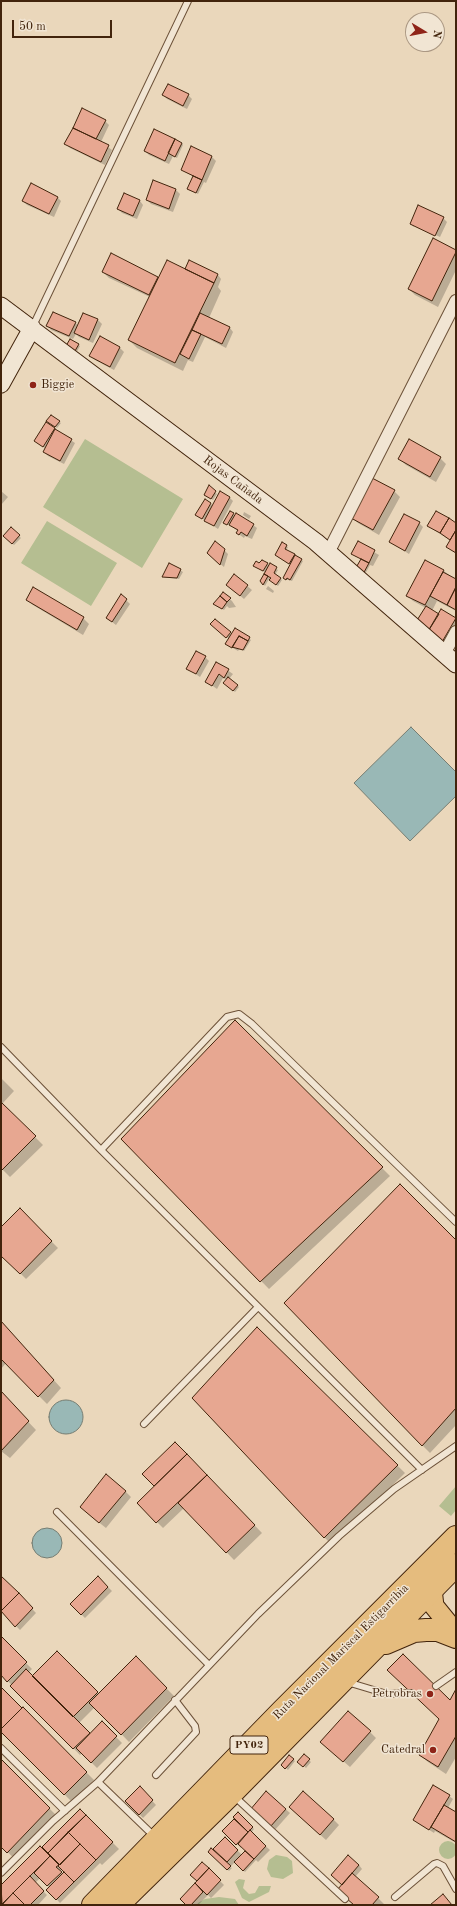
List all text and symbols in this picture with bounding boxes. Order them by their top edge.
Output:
scale bar [14,12,114,38]
north arrow [405,12,445,52]
text: 50 m [19,21,46,33]
text: N [430,29,442,39]
place label: Biggie [41,378,74,392]
marker: Biggie [28,380,38,390]
street label: Rojas Cañada [200,453,266,507]
street label: Ruta Nacional Mariscal Estigarribia [270,1581,412,1723]
place label: Petrobras [372,1687,422,1701]
marker: Petrobras [425,1689,435,1699]
road number: PY02 [230,1736,268,1754]
place label: Catedral [381,1743,425,1757]
marker: Catedral [428,1745,438,1755]

